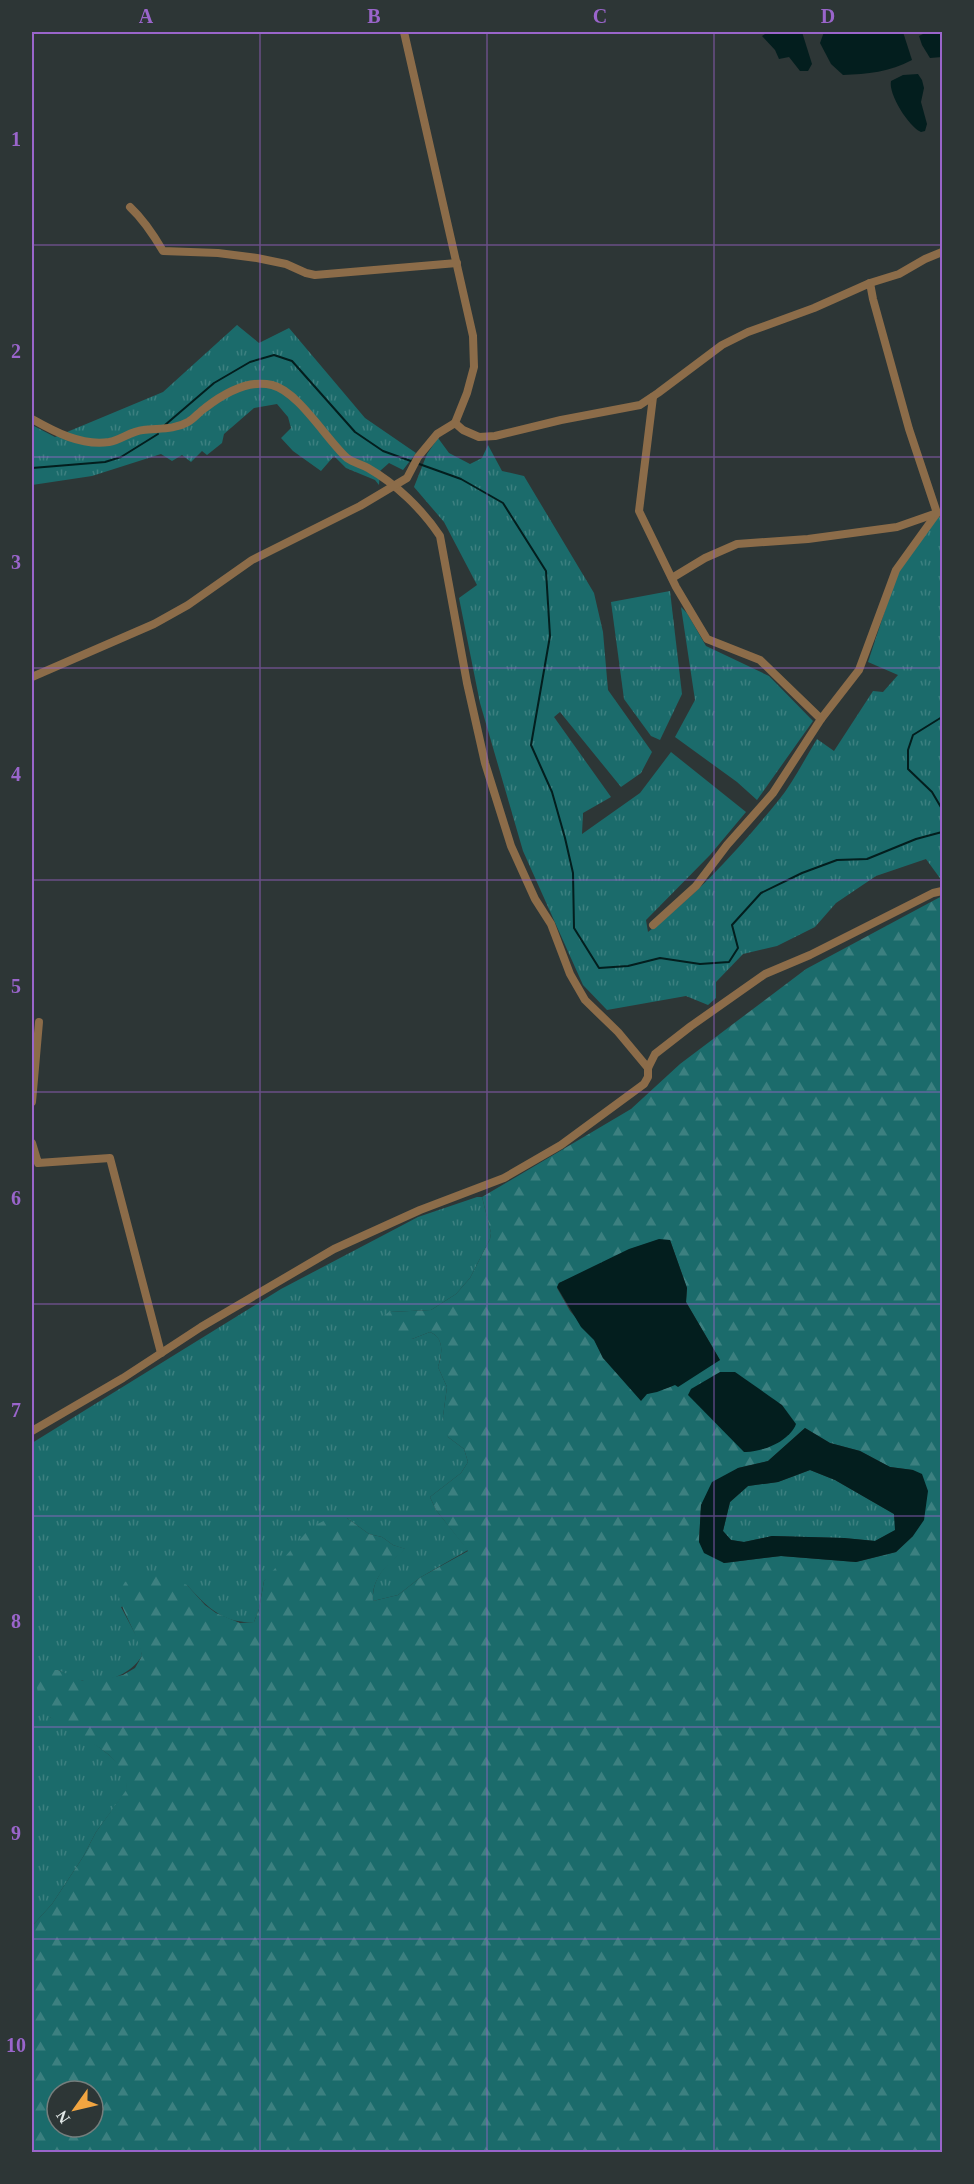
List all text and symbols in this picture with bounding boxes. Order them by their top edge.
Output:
text: A [139,5,154,27]
text: B [367,5,381,27]
text: C [593,5,607,27]
text: D [821,5,835,27]
text: 1 [11,128,21,150]
text: 2 [11,340,21,362]
text: 3 [11,551,21,573]
text: 4 [11,763,21,785]
text: 5 [11,975,21,997]
text: 6 [11,1187,21,1209]
text: 7 [11,1399,21,1421]
text: 8 [11,1610,21,1632]
text: 9 [11,1822,21,1844]
text: 10 [6,2034,26,2056]
north arrow [45,2079,105,2139]
text: N [52,2107,73,2127]

